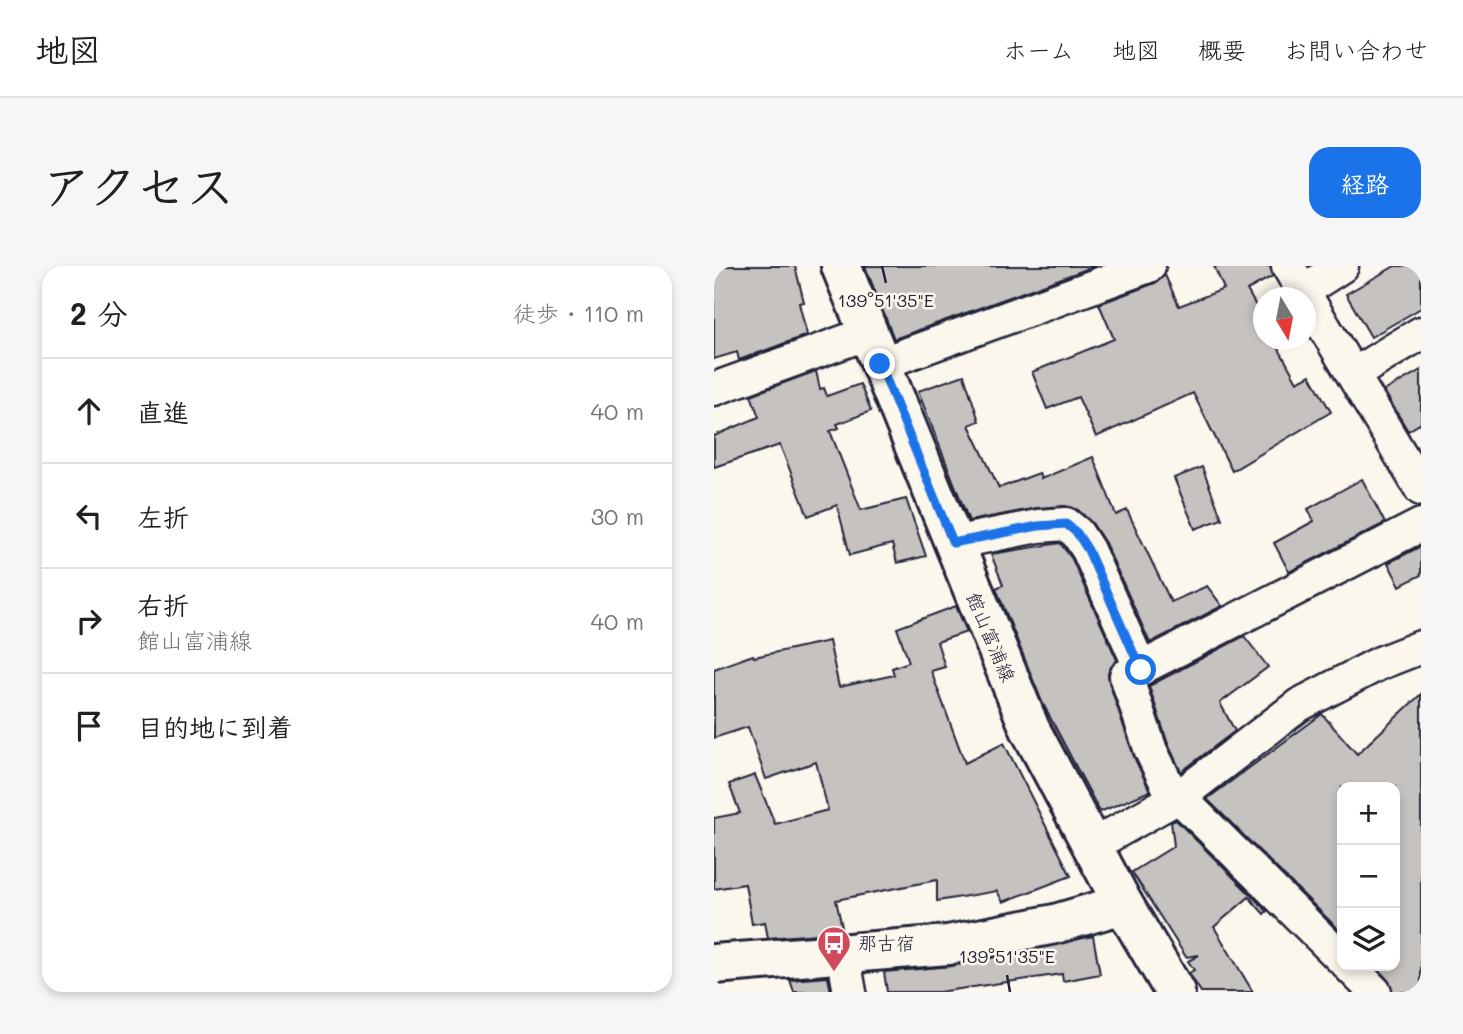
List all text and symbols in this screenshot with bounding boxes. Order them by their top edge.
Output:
text: 地図 [35,27,101,70]
text: ホーム [1003,34,1074,65]
text: 地図 [1112,34,1160,65]
text: 概要 [1198,34,1246,65]
text: お問い合わせ [1284,34,1428,65]
button: 経路 [1309,147,1421,218]
text: アクセス [42,153,235,216]
north arrow [1253,287,1316,350]
text: 139°51'35"E [838,288,934,312]
text: 2 分 [70,293,128,333]
text: 徒歩 · 110 m [513,298,644,328]
route end [864,348,895,379]
icon: ahead [70,392,108,430]
text: 直進 [137,395,189,429]
text: 40 m [591,396,644,426]
icon: left [70,497,108,535]
text: 左折 [137,500,189,534]
text: 30 m [591,501,644,531]
text: 右折 [137,588,189,622]
street label: 館山富浦線 [961,588,1022,685]
icon: right [70,602,108,640]
text: 40 m [591,606,644,636]
text: 館山富浦線 [137,625,252,655]
route start [1125,654,1156,685]
icon: arrive [70,707,108,745]
text: 目的地に到着 [137,710,293,744]
map controls [1337,782,1400,971]
button: + [1337,782,1400,845]
button: − [1337,845,1400,908]
button: layers [1337,908,1400,971]
bus stop icon: 那古宿 [815,924,853,973]
place label: 那古宿 [858,930,915,955]
text: 139°51'35"E [959,944,1055,968]

